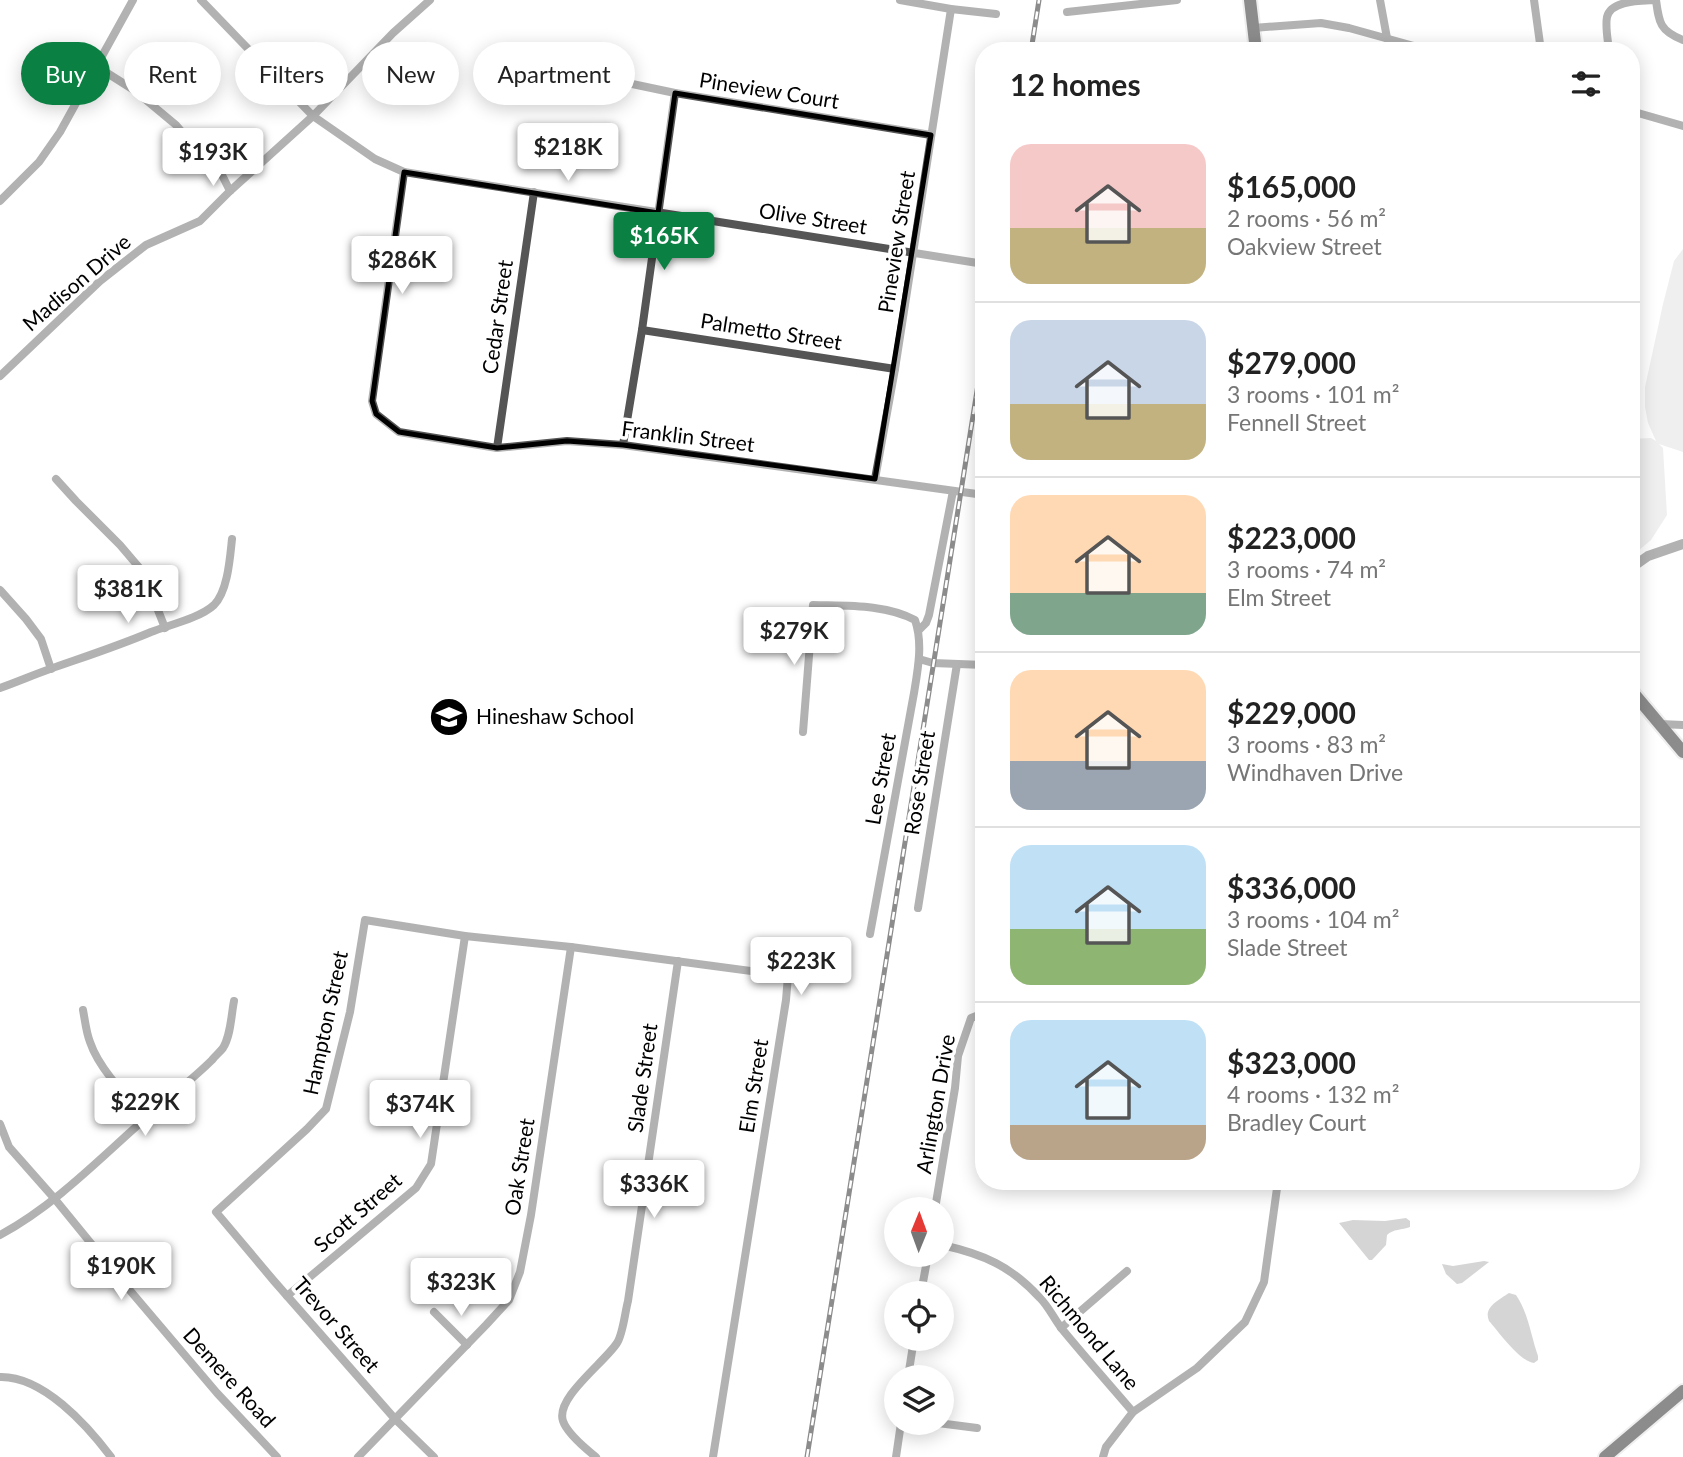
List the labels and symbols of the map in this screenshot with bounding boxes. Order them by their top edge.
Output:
street label: Pineview Court [698,66,841,113]
pin: $218K [519,124,617,183]
pin: $193K [164,128,262,188]
street label: Pineview Street [872,168,919,315]
street label: Olive Street [757,197,869,238]
pin: $165K [615,212,713,272]
street label: Madison Drive [17,228,135,335]
pin: $286K [353,236,451,296]
street label: Cedar Street [476,258,517,375]
street label: Palmetto Street [699,307,844,354]
street label: Franklin Street [620,415,757,456]
pin: $381K [79,566,177,625]
pin: $279K [745,608,843,667]
school or university icon: Hineshaw School [428,696,470,738]
place label: Hineshaw School [476,703,634,728]
street label: Rose Street [898,728,939,837]
street label: Lee Street [859,730,900,827]
pin: $223K [752,937,850,997]
street label: Hampton Street [297,948,352,1097]
street label: Slade Street [621,1021,662,1134]
street label: Arlington Drive [910,1032,959,1175]
street label: Elm Street [733,1036,772,1135]
pin: $229K [96,1078,194,1138]
pin: $374K [371,1080,469,1140]
street label: Oak Street [498,1116,539,1217]
pin: $336K [605,1160,703,1220]
street label: Scott Street [308,1167,406,1257]
north arrow [884,1197,954,1267]
pin: $190K [72,1242,170,1302]
pin: $323K [412,1258,510,1318]
street label: Richmond Lane [1035,1270,1145,1394]
street label: Trevor Street [289,1271,386,1377]
street label: Demere Road [179,1322,281,1432]

